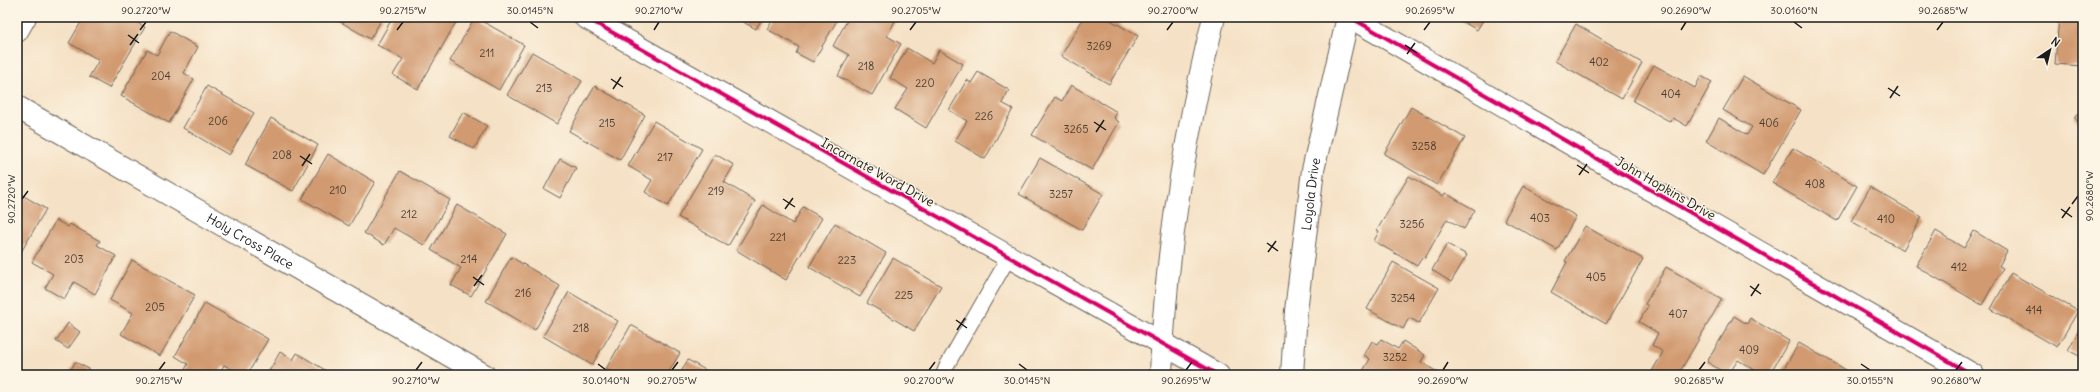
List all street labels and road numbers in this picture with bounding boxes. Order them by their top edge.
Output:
street label: Incarnate Word Drive [818,134,937,211]
street label: John Hopkins Drive [1613,153,1719,224]
street label: Loyola Drive [1298,156,1325,231]
street label: Holy Cross Place [204,210,297,273]

